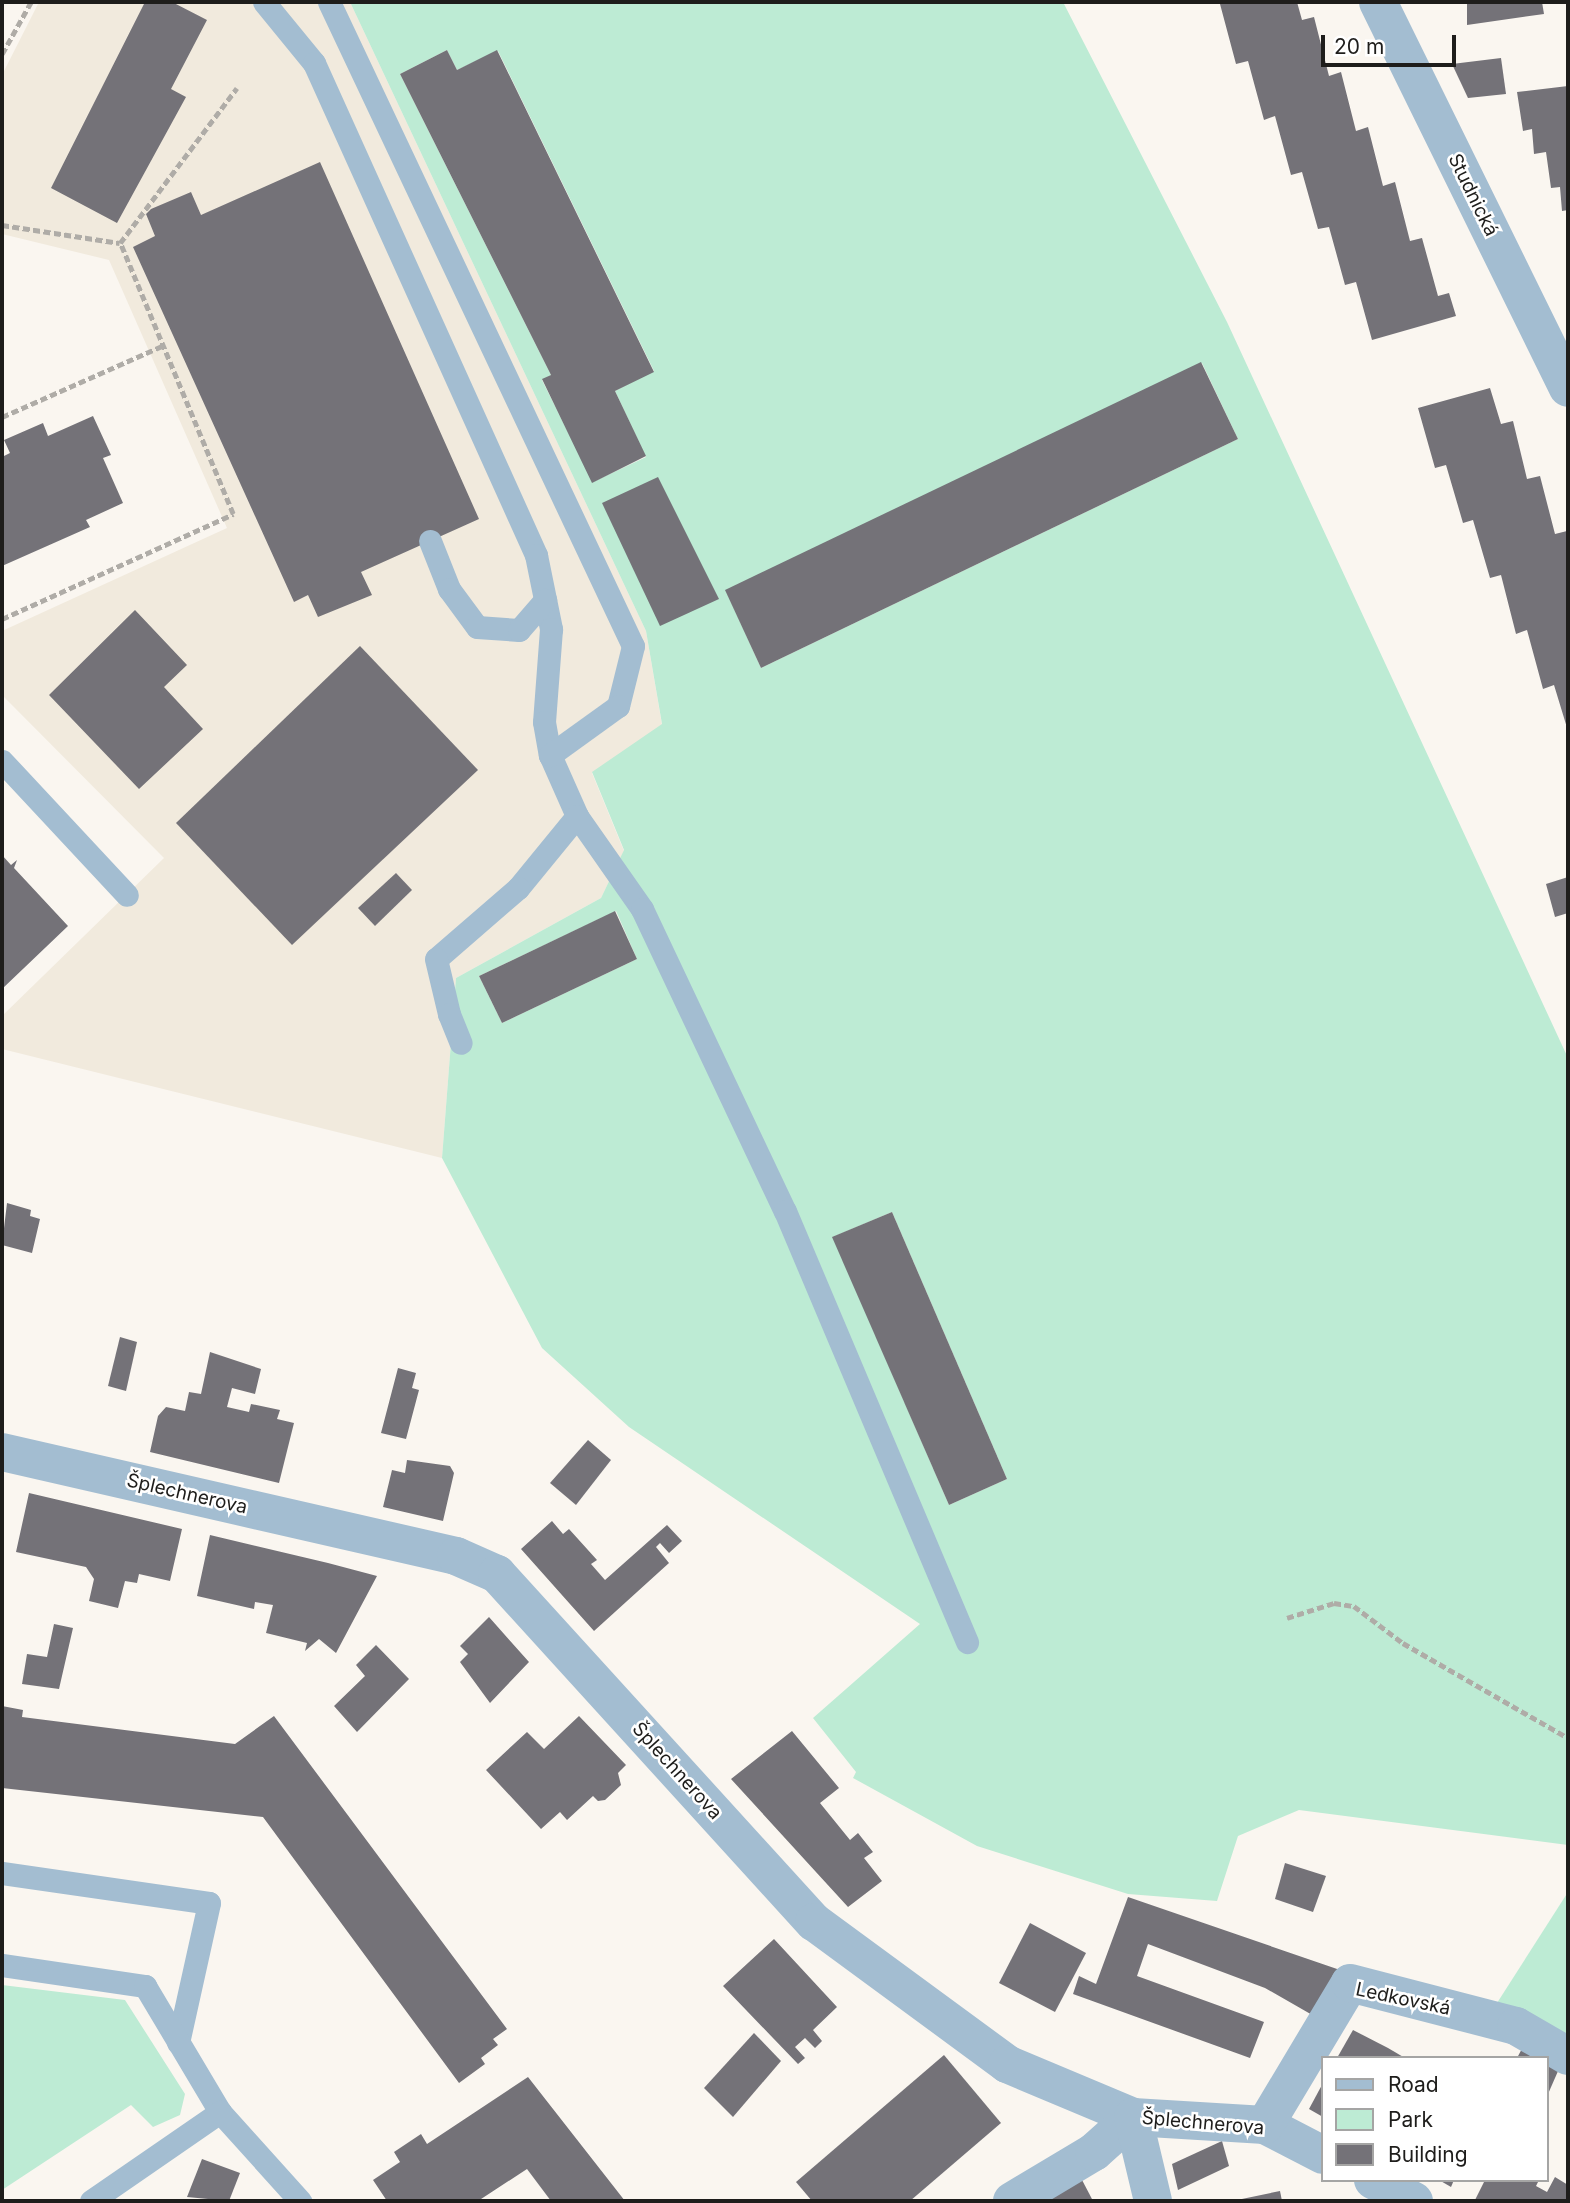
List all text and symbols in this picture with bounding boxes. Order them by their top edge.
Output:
scale bar [1325,21,1460,65]
text: 20 m [1334,34,1384,59]
street label: Studnická [1443,150,1503,240]
street label: Šplechnerova [125,1469,249,1519]
street label: Šplechnerova [627,1718,727,1824]
street label: Ledkovská [1354,1978,1452,2020]
legend [1322,2056,1549,2182]
text: Road [1388,2072,1439,2097]
street label: Šplechnerova [1141,2106,1265,2140]
text: Park [1388,2107,1433,2132]
text: Building [1388,2142,1468,2167]

